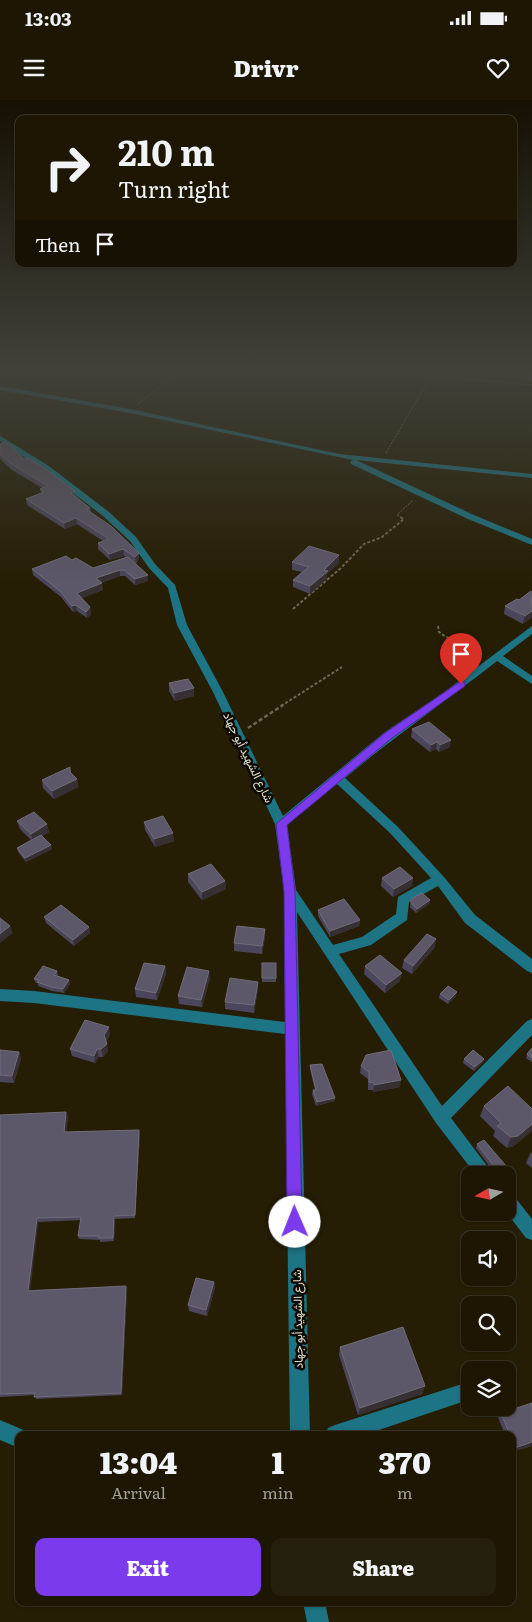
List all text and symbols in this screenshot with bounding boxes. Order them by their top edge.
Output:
text: 13:03 [25,4,72,32]
text: Drivr [234,51,298,84]
icon: menu [20,54,48,82]
icon: heart [484,54,512,82]
text: 210 m [118,125,215,177]
icon: right [35,135,100,200]
text: Turn right [118,172,230,205]
text: Then [35,230,81,258]
icon: arrive [91,230,119,258]
pin [440,633,482,684]
icon: arrive [447,640,475,668]
street label: شارع الشهيد أبو جهاد [218,709,279,806]
north arrow [461,1166,516,1221]
map controls [461,1166,516,1416]
position arrow [268,1195,320,1247]
button: sound [461,1231,516,1286]
street label: شارع الشهيد أبو جهاد [287,1269,308,1369]
button: search [461,1296,516,1351]
button: layers [461,1361,516,1416]
text: 13:04 [100,1439,177,1483]
text: 1 [272,1439,284,1483]
text: 370 [378,1439,431,1483]
text: Arrival [111,1480,166,1504]
text: min [262,1480,294,1504]
text: m [397,1480,413,1504]
button: Exit [35,1538,261,1596]
button: Share [271,1538,496,1596]

